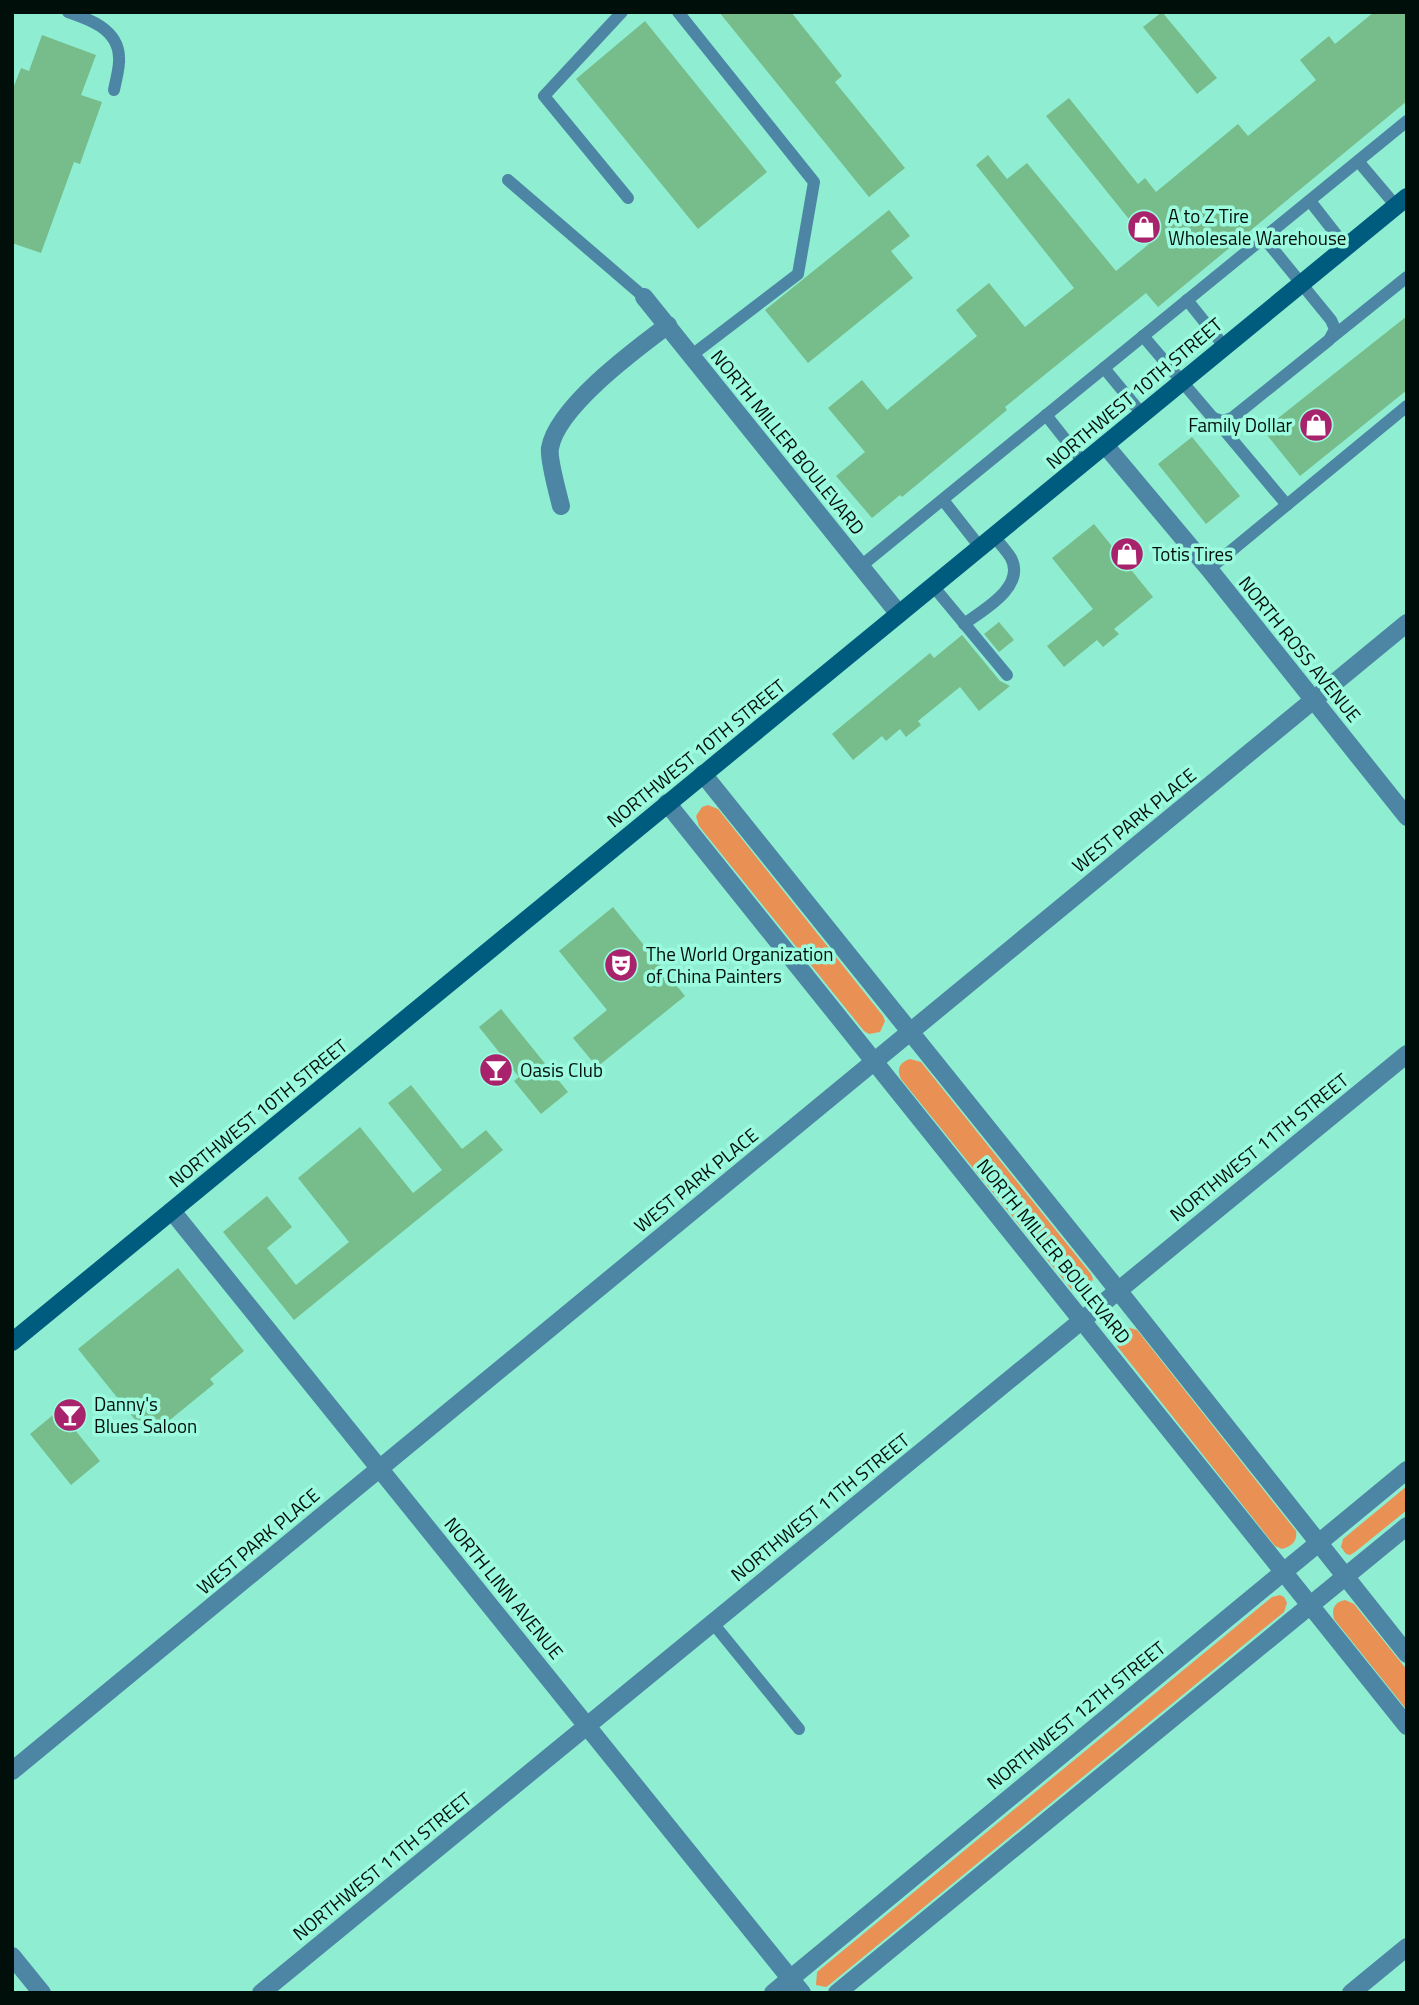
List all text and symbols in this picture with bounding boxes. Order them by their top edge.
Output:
place label: A to Z Tire Wholesale Warehouse [1168,201,1346,252]
shop icon: A to Z Tire Wholesale Warehouse [1125,208,1163,246]
street label: NORTHWEST 10TH STREET [1039,310,1228,475]
street label: NORTH MILLER BOULEVARD [704,343,872,541]
shop icon: Family Dollar [1297,406,1335,444]
place label: Family Dollar [1188,410,1292,439]
shop icon: Totis Tires [1108,535,1146,573]
place label: Totis Tires [1152,539,1233,568]
street label: NORTH ROSS AVENUE [1232,569,1369,728]
street label: NORTHWEST 10TH STREET [600,671,791,834]
street label: WEST PARK PLACE [1065,760,1202,879]
place label: The World Organization of China Painters [646,939,834,990]
theatre icon: The World Organization of China Painters [602,946,640,984]
street label: NORTHWEST 10TH STREET [162,1031,353,1194]
bar icon: Oasis Club [477,1051,515,1089]
place label: Oasis Club [520,1055,603,1084]
street label: NORTHWEST 11TH STREET [1163,1065,1354,1228]
street label: WEST PARK PLACE [627,1120,764,1239]
street label: NORTH MILLER BOULEVARD [970,1152,1138,1350]
place label: Danny's Blues Saloon [94,1389,197,1440]
bar icon: Danny's Blues Saloon [51,1396,89,1434]
street label: NORTHWEST 11TH STREET [724,1425,915,1588]
street label: WEST PARK PLACE [190,1480,326,1601]
street label: NORTH LINN AVENUE [438,1510,571,1665]
street label: NORTHWEST 12TH STREET [980,1633,1171,1796]
street label: NORTHWEST 11TH STREET [286,1784,477,1947]

